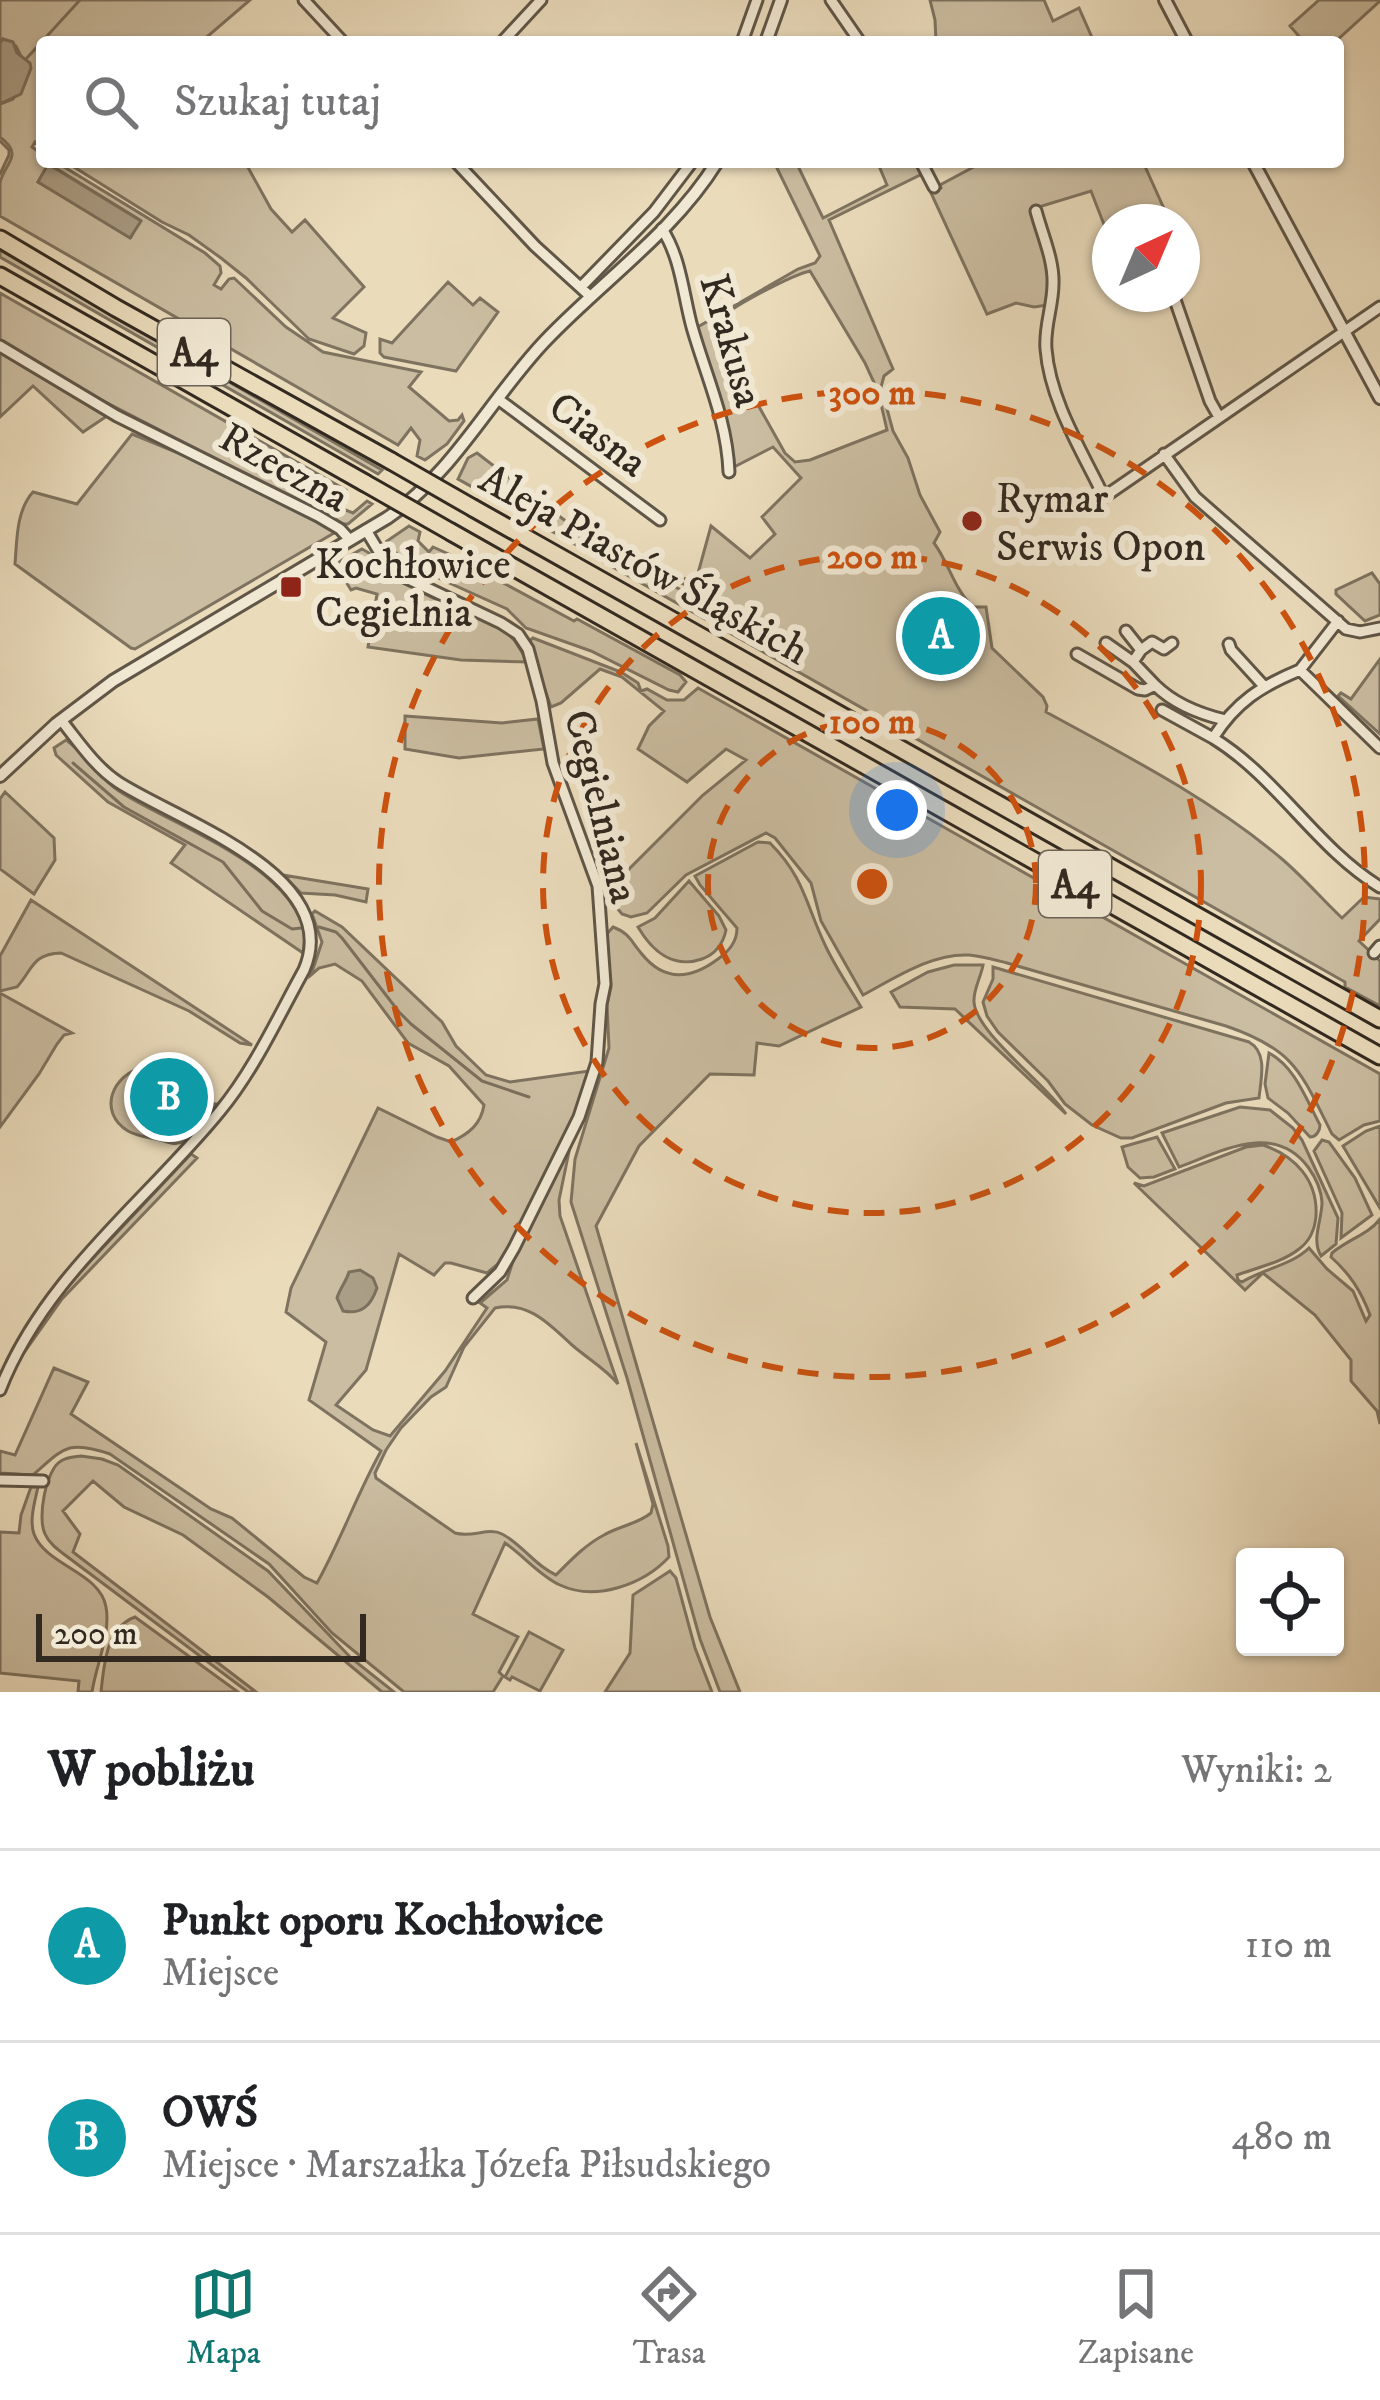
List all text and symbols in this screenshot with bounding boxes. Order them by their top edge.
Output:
search box [36,36,1344,168]
icon: search [78,69,144,135]
text: Szukaj tutaj [174,74,381,130]
north arrow [1092,204,1200,312]
street label: Krakusa [686,268,774,413]
road number: A4 [158,319,230,385]
text: 300 m [829,371,915,416]
street label: Ciasna [538,381,657,489]
street label: Rzeczna [210,412,357,525]
street label: Aleja Piastów Śląskich [470,453,818,678]
place label: Rymar Serwis Opon [996,474,1205,574]
marker: Rymar Serwis Opon [959,508,985,534]
text: 200 m [826,535,918,580]
place label: Kochłowice Cegielnia [315,540,511,640]
marker: Kochłowice Cegielnia [278,574,304,600]
pin: A [902,591,980,681]
text: 100 m [829,700,915,745]
street label: Cegielniana [551,705,649,909]
your location [867,780,927,840]
road number: A4 [1039,851,1111,917]
centre of rings [851,863,893,905]
pin: B [130,1052,208,1142]
map controls [1236,1548,1344,1656]
button: locate [1236,1548,1344,1656]
scale bar [36,1608,366,1661]
text: 200 m [54,1614,138,1655]
text: W pobliżu [48,1738,255,1802]
text: Wyniki: 2 [1181,1746,1332,1795]
text: Punkt oporu Kochłowice [162,1893,603,1949]
text: A [75,1921,99,1970]
text: 110 m [1245,1921,1332,1970]
text: Miejsce [162,1949,279,1998]
text: OWŚ [162,2085,258,2141]
text: B [75,2113,99,2162]
text: 480 m [1231,2113,1332,2162]
text: Miejsce · Marszałka Józefa Piłsudskiego [162,2141,771,2190]
tab: Mapa [186,2261,261,2374]
tab: Trasa [633,2261,706,2374]
tab: Zapisane [1078,2261,1194,2374]

